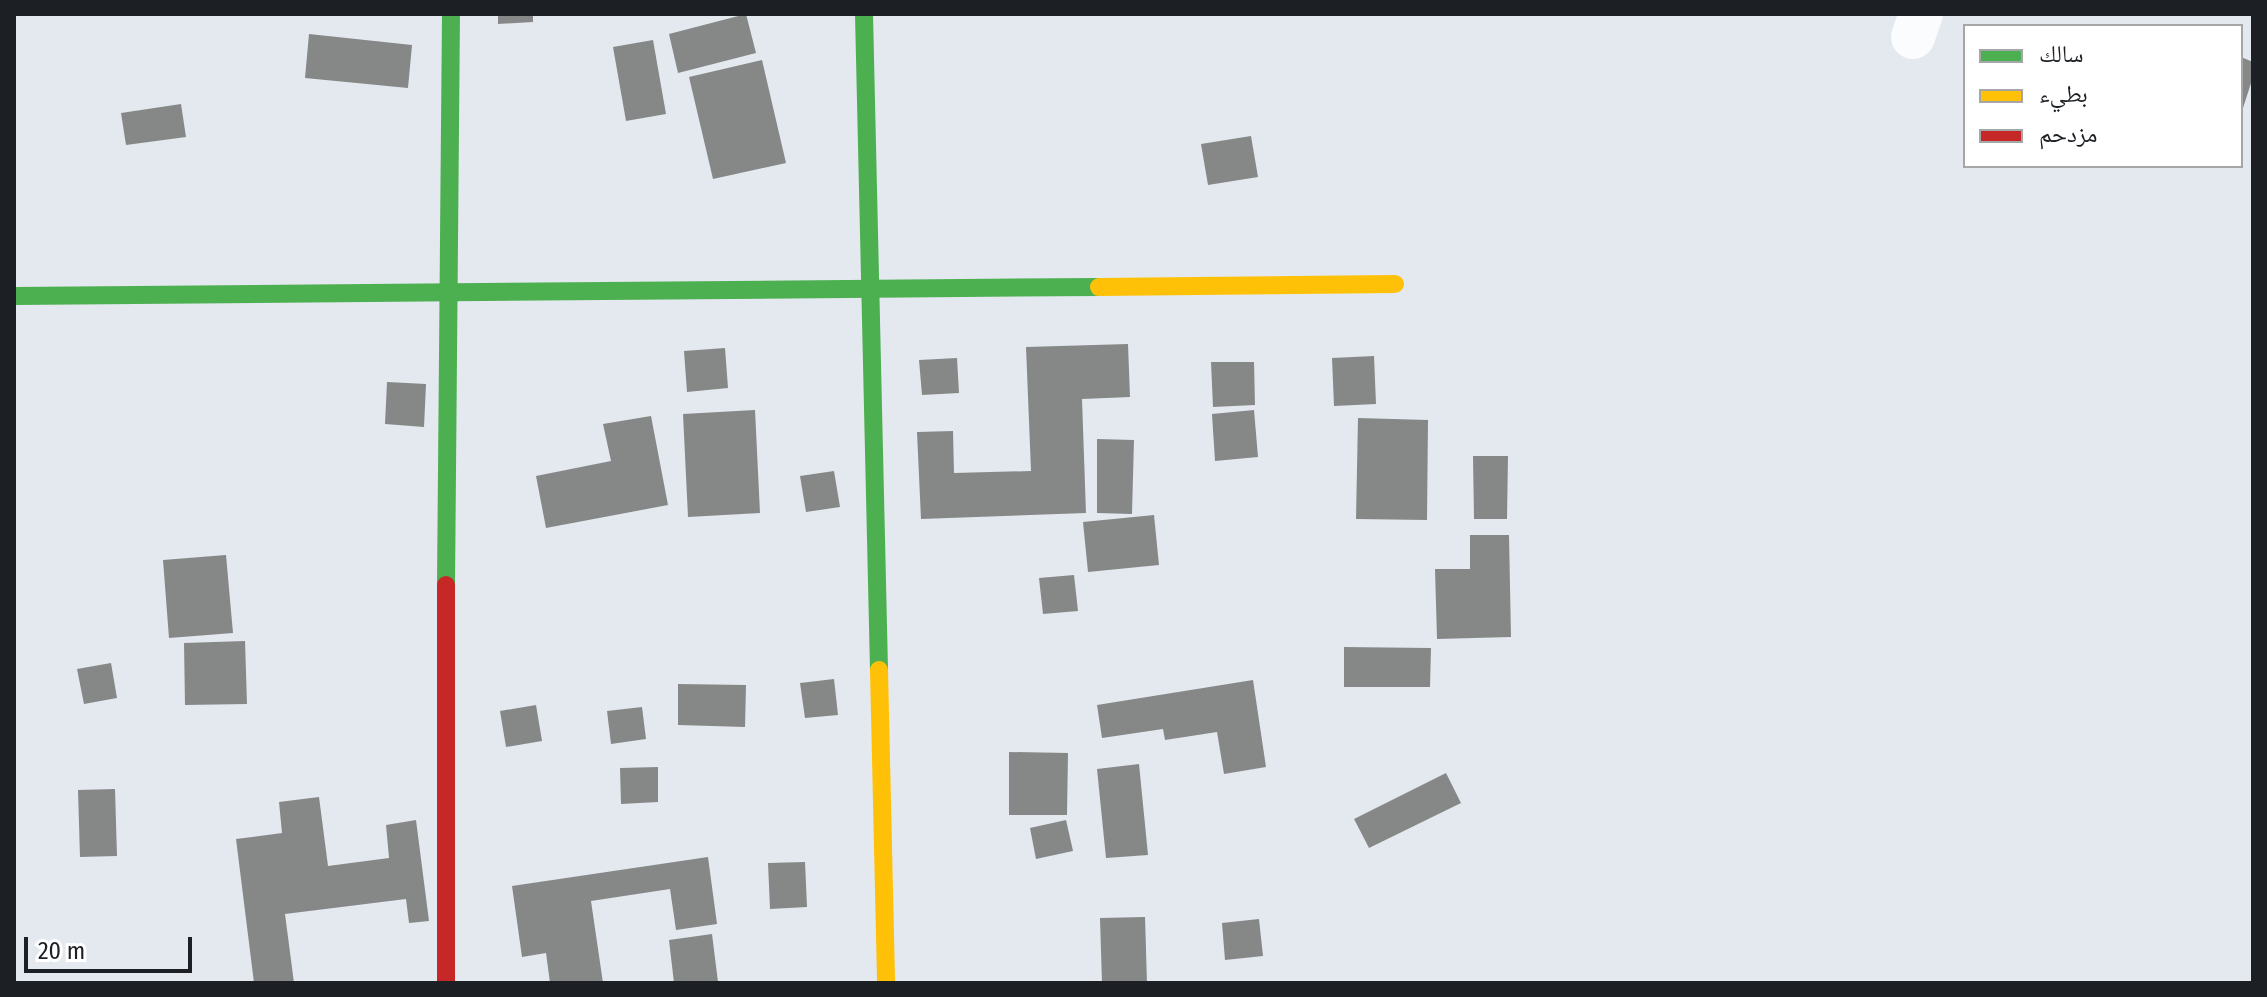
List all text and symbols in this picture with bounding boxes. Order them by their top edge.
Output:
legend [1963,24,2243,168]
text: سالك [2039,40,2084,68]
text: بطيء [2039,80,2088,108]
text: مزدحم [2039,120,2098,148]
scale bar [28,921,196,971]
text: 20 m [38,937,85,965]

